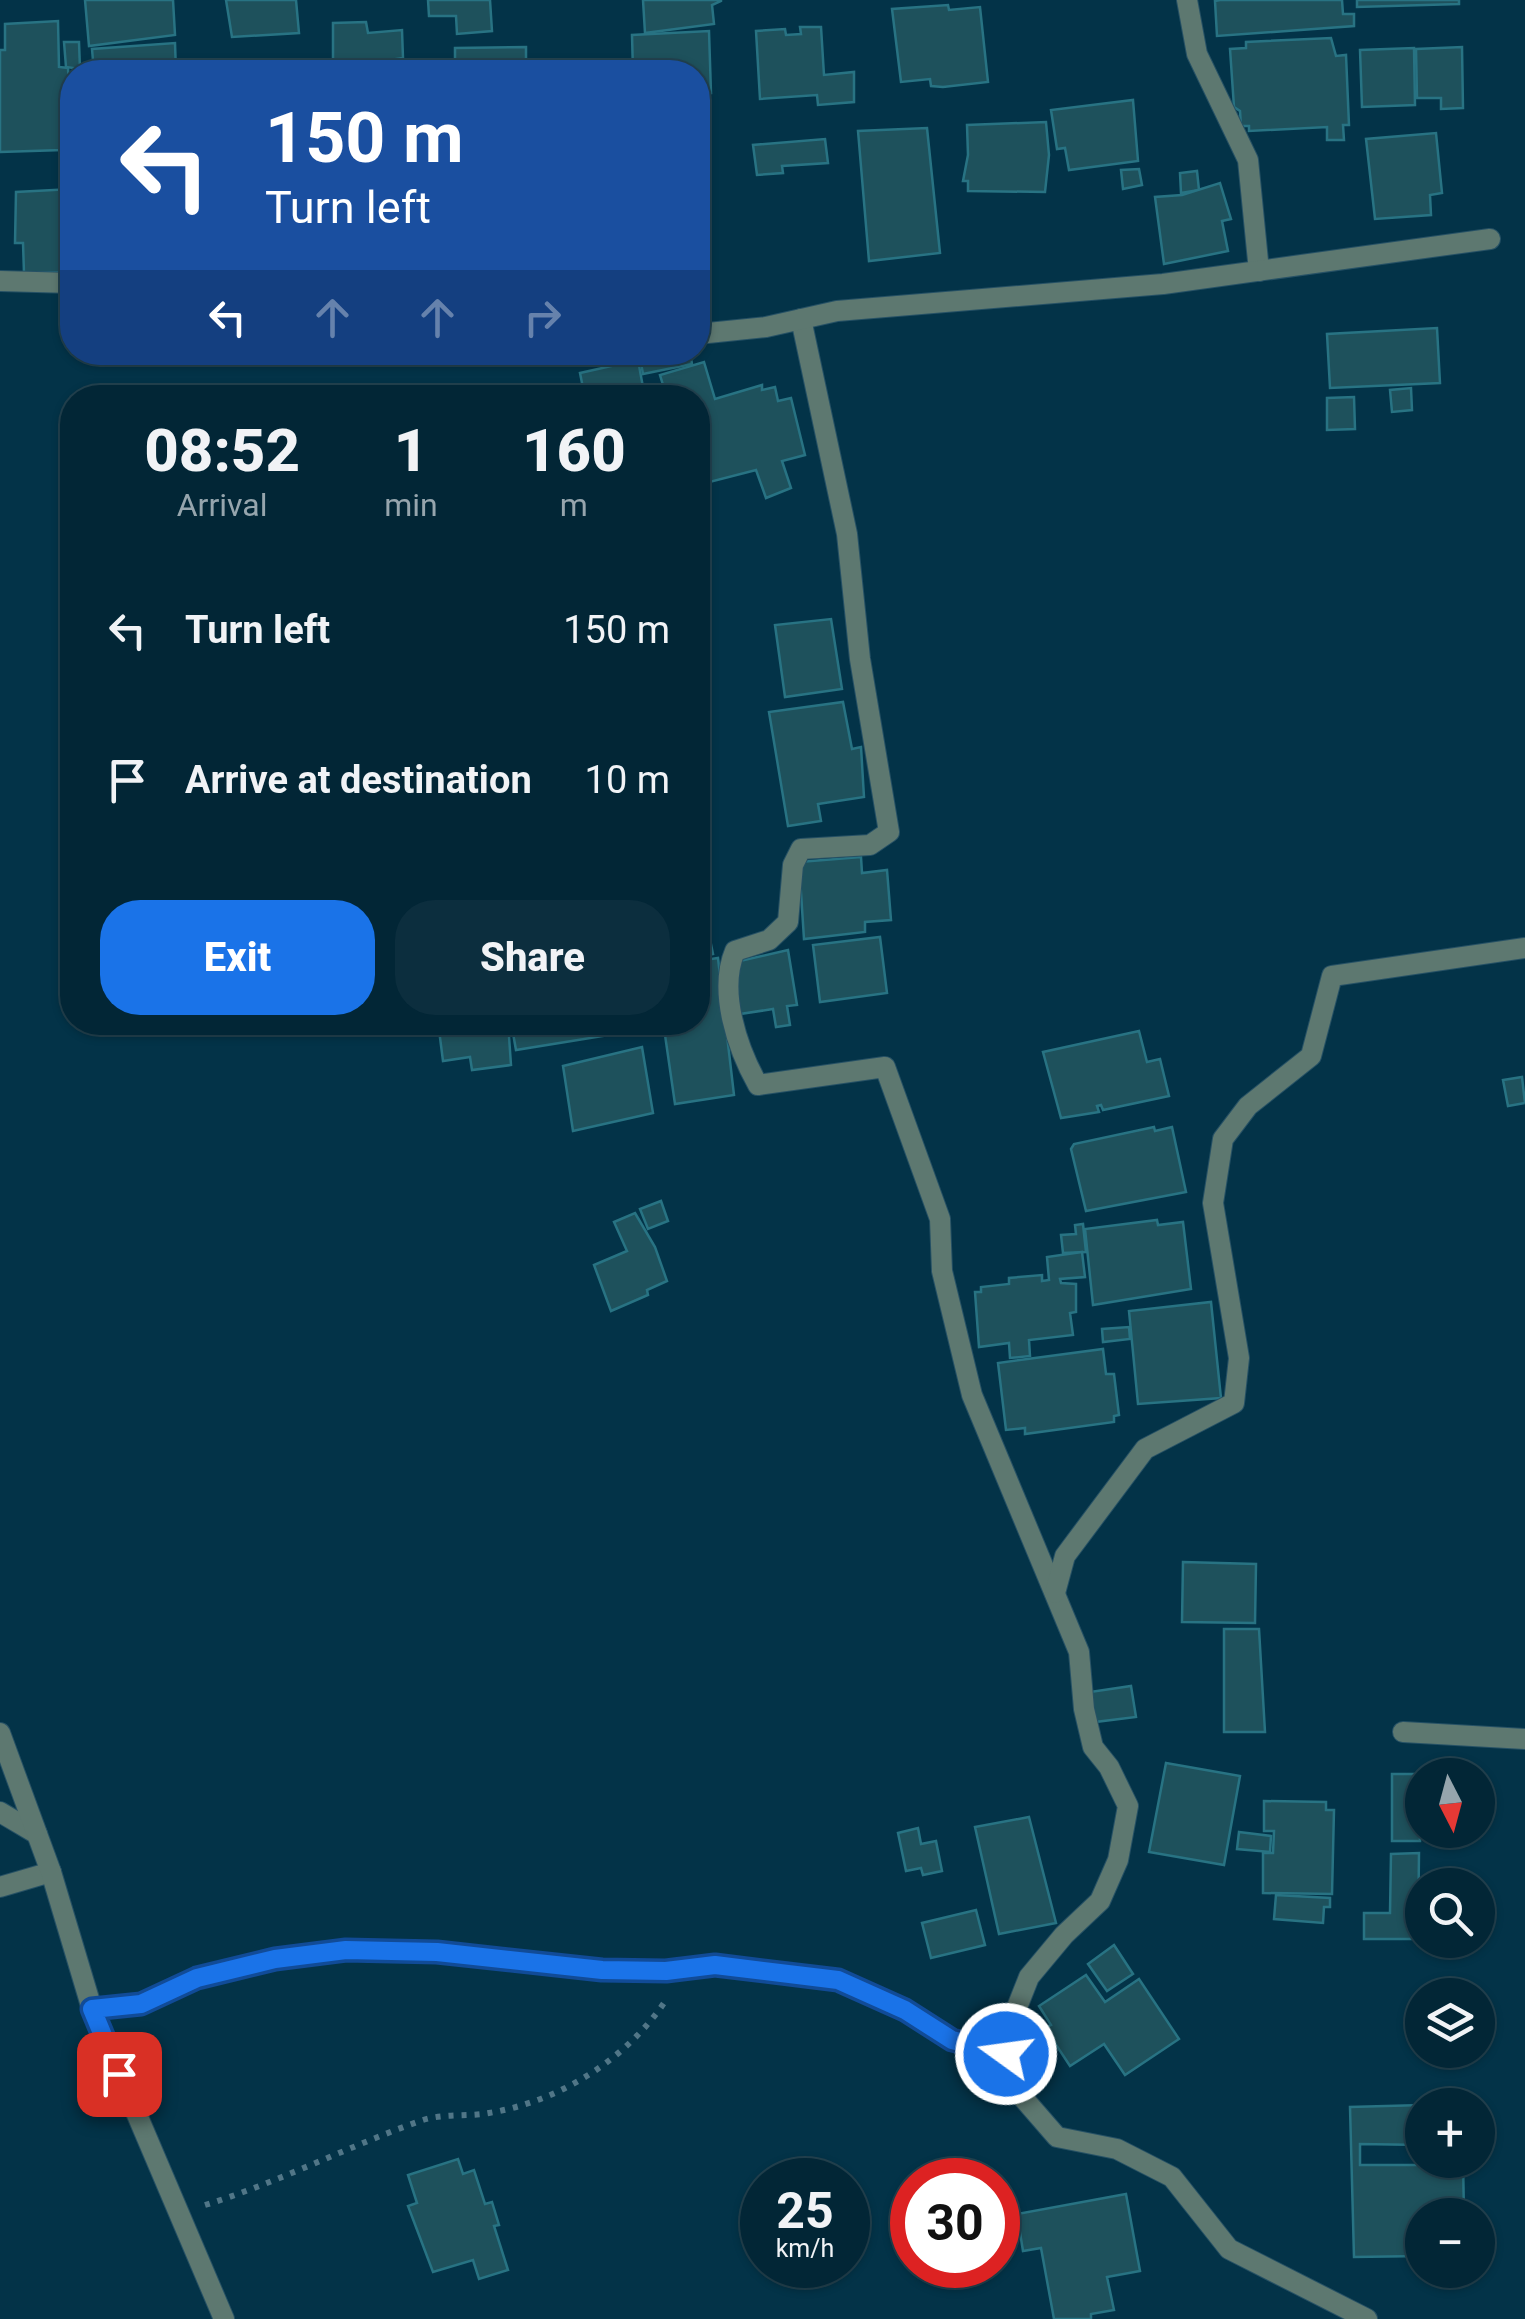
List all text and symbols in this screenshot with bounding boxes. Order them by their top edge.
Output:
text: 150 m [265,97,464,179]
icon: left [100,100,230,230]
text: Turn left [265,181,431,234]
icon: left [200,290,255,345]
icon: ahead [305,290,360,345]
icon: ahead [410,290,465,345]
icon: right [515,290,570,345]
text: 08:52 [144,415,300,486]
text: 1 [394,415,428,486]
text: 160 [522,415,626,486]
text: Arrival [177,486,268,524]
text: min [384,486,438,524]
text: m [560,486,588,524]
icon: left [100,603,155,658]
text: Turn left [185,608,330,652]
text: 150 m [563,608,670,652]
icon: arrive [100,753,155,808]
text: Arrive at destination [185,758,532,802]
text: 10 m [585,758,670,802]
button: Exit [100,900,375,1015]
button: Share [395,900,670,1015]
north arrow [1405,1758,1495,1848]
map controls [1405,1758,1495,2288]
button: search [1405,1868,1495,1958]
button: layers [1405,1978,1495,2068]
position arrow [954,2002,1058,2106]
pin [77,2032,162,2117]
icon: arrive [92,2047,147,2102]
button: + [1405,2088,1495,2178]
speed limit sign: 30 [890,2158,1020,2288]
text: 25 [776,2182,834,2240]
button: − [1405,2198,1495,2288]
text: km/h [776,2234,834,2263]

